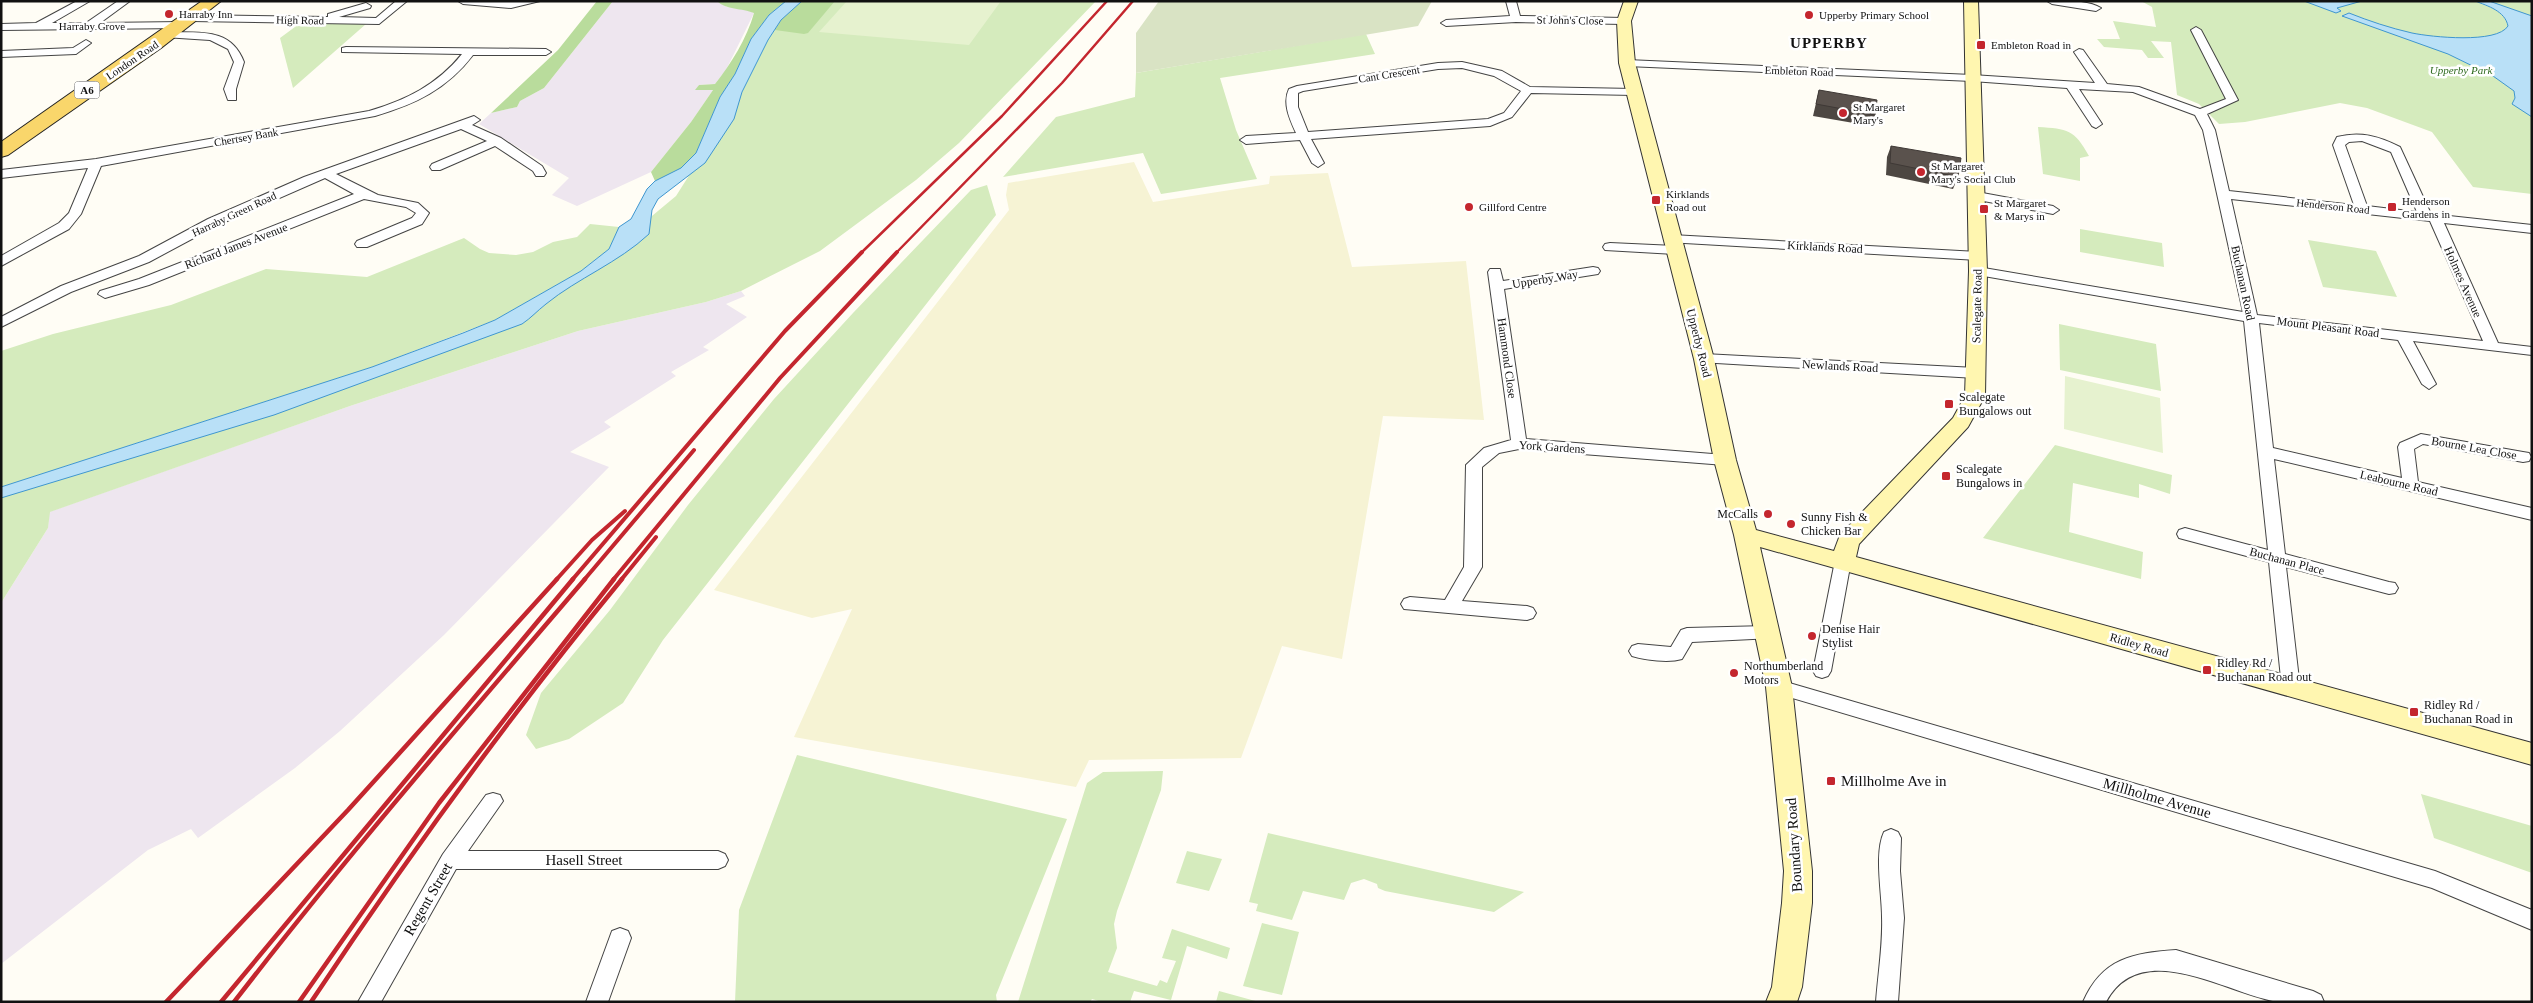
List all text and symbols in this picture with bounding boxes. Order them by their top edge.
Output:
marker: Harraby Inn [163,8,175,20]
place label: Harraby Inn [179,8,233,20]
marker: Upperby Primary School [1803,9,1815,21]
place label: Upperby Primary School [1819,9,1929,21]
street label: St John's Close [1537,13,1604,27]
street label: High Road [276,14,325,26]
street label: Harraby Grove [59,20,125,32]
district label: UPPERBY [1790,35,1868,51]
street label: London Road [104,38,161,82]
marker: Embleton Road in [1975,39,1987,51]
place label: Embleton Road in [1991,39,2072,51]
street label: Cant Crescent [1357,63,1421,85]
street label: Embleton Road [1764,64,1834,78]
park label: Upperby Park [2430,64,2493,76]
road number: A6 [74,82,100,98]
place label: St Margaret Mary's [1853,101,1905,126]
marker: St Margaret Mary's [1837,107,1849,119]
street label: Chertsey Bank [213,125,280,149]
place label: St Margaret Mary's Social Club [1931,160,2016,185]
marker: St Margaret Mary's Social Club [1915,166,1927,178]
place label: Kirklands Road out [1666,188,1709,213]
street label: Harraby Green Road [190,189,279,239]
marker: Kirklands Road out [1650,194,1662,206]
place label: Henderson Gardens in [2402,195,2450,220]
street label: Henderson Road [2296,196,2371,216]
place label: St Margaret & Marys in [1994,197,2046,222]
marker: Gillford Centre [1463,201,1475,213]
place label: Gillford Centre [1479,201,1547,213]
marker: Henderson Gardens in [2386,201,2398,213]
marker: St Margaret & Marys in [1978,203,1990,215]
street label: Richard James Avenue [183,220,289,272]
street label: Kirklands Road [1787,238,1863,256]
street label: Buchanan Road [2228,244,2258,322]
street label: Holmes Avenue [2441,244,2485,320]
street label: Upperby Way [1511,267,1579,291]
street label: Scalegate Road [1969,269,1985,343]
street label: Upperby Road [1684,307,1714,379]
street label: Mount Pleasant Road [2276,314,2380,340]
street label: Hammond Close [1494,317,1520,399]
street label: Newlands Road [1802,357,1878,375]
place label: Scalegate Bungalows out [1959,390,2032,418]
marker: Scalegate Bungalows out [1943,398,1955,410]
street label: Bourne Lea Close [2430,434,2518,462]
street label: York Gardens [1518,438,1586,456]
place label: Scalegate Bungalows in [1956,462,2022,490]
street label: Leabourne Road [2359,467,2439,499]
marker: Scalegate Bungalows in [1940,470,1952,482]
place label: McCalls [1717,507,1758,521]
marker: McCalls [1762,508,1774,520]
place label: Sunny Fish & Chicken Bar [1801,510,1868,538]
marker: Sunny Fish & Chicken Bar [1785,518,1797,530]
street label: Buchanan Place [2248,544,2326,578]
place label: Denise Hair Stylist [1822,622,1880,650]
marker: Denise Hair Stylist [1806,630,1818,642]
street label: Ridley Road [2108,630,2170,660]
place label: Ridley Rd / Buchanan Road out [2217,656,2312,684]
place label: Northumberland Motors [1744,659,1823,687]
marker: Ridley Rd / Buchanan Road out [2201,664,2213,676]
marker: Northumberland Motors [1728,667,1740,679]
place label: Ridley Rd / Buchanan Road in [2424,698,2513,726]
marker: Ridley Rd / Buchanan Road in [2408,706,2420,718]
place label: Millholme Ave in [1841,773,1947,789]
marker: Millholme Ave in [1825,775,1837,787]
street label: Millholme Avenue [2101,775,2213,821]
street label: Boundary Road [1783,797,1805,893]
street label: Hasell Street [545,852,623,868]
street label: Regent Street [401,859,456,938]

